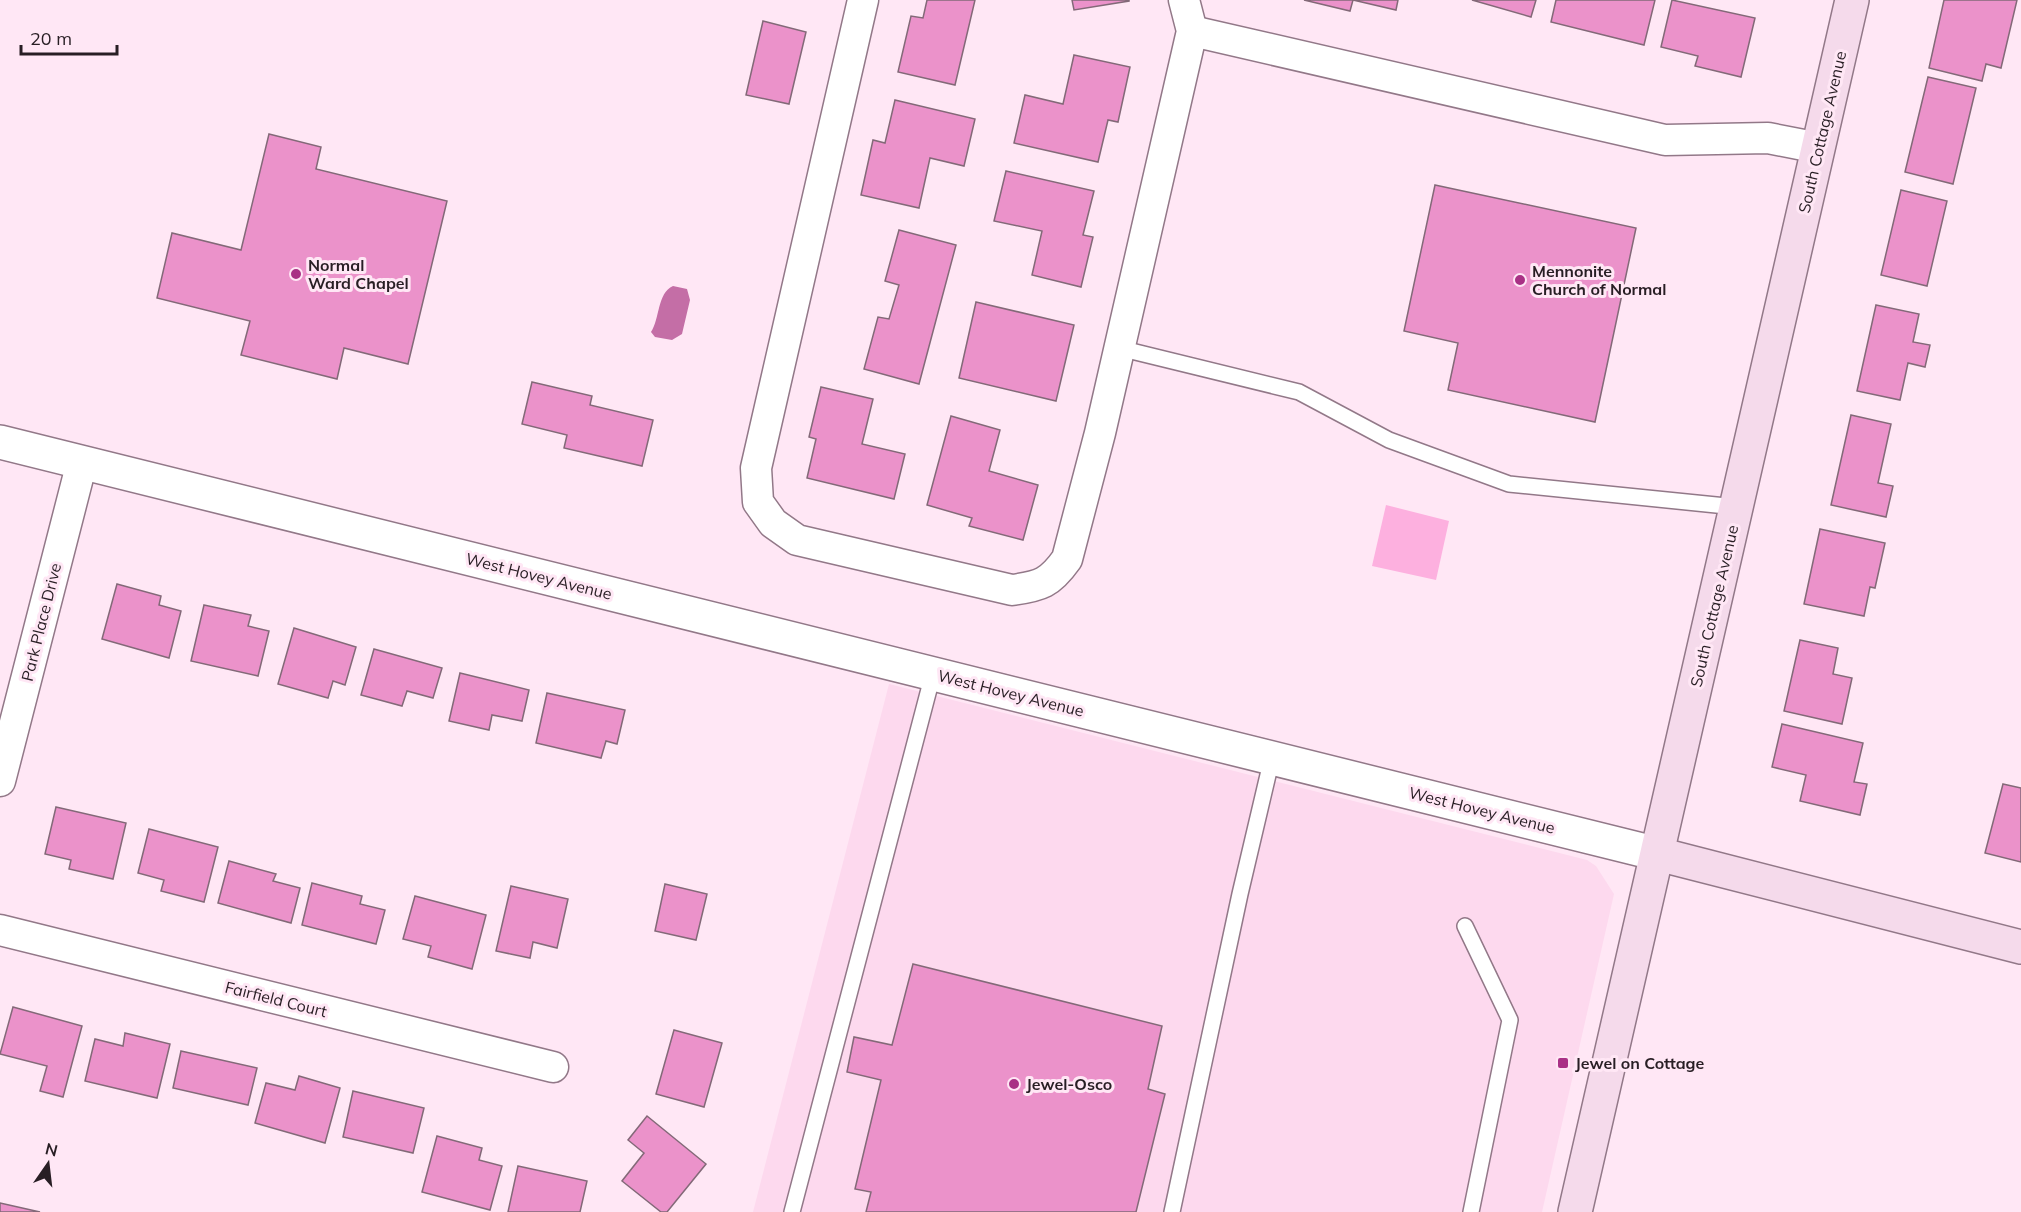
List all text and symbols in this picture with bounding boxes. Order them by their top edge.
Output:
scale bar [21,18,117,56]
text: 20 m [30,27,72,50]
street label: South Cottage Avenue [1794,49,1850,215]
place label: Normal Ward Chapel [308,255,409,293]
place label: Mennonite Church of Normal [1532,261,1666,299]
marker: Normal Ward Chapel [289,267,303,281]
marker: Mennonite Church of Normal [1513,273,1527,287]
street label: South Cottage Avenue [1686,523,1742,689]
street label: West Hovey Avenue [464,548,614,604]
street label: Park Place Drive [17,561,65,683]
street label: West Hovey Avenue [936,665,1086,721]
street label: West Hovey Avenue [1407,782,1557,838]
street label: Fairfield Court [223,977,329,1021]
place label: Jewel on Cottage [1575,1053,1705,1073]
marker: Jewel on Cottage [1556,1056,1570,1070]
place label: Jewel-Osco [1026,1074,1112,1094]
marker: Jewel-Osco [1007,1077,1021,1091]
north arrow [18,1134,78,1194]
text: N [43,1138,60,1161]

